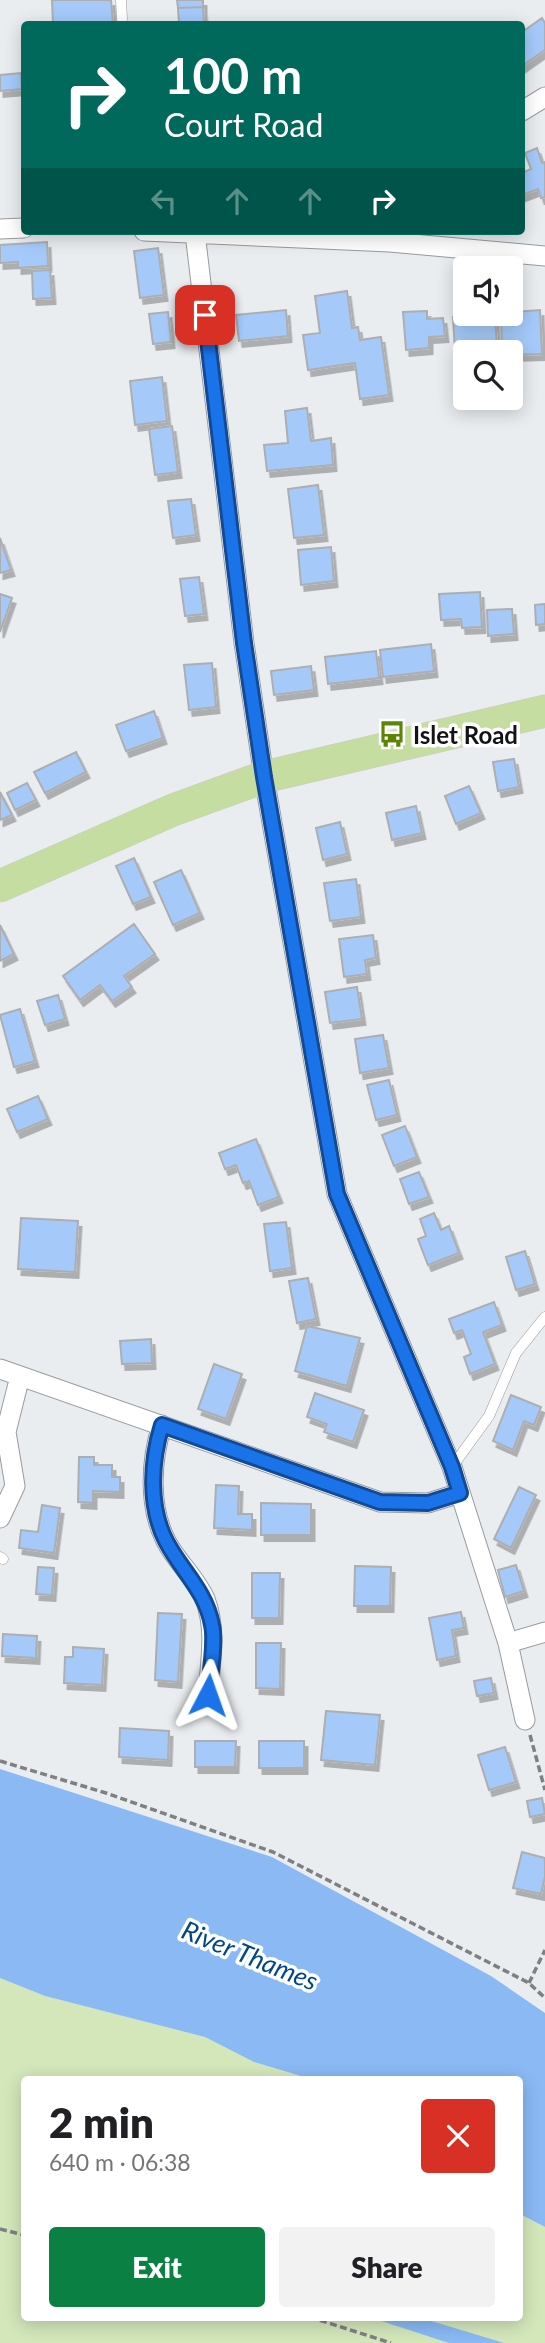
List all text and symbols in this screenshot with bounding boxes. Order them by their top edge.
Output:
text: 100 m [164,46,302,104]
icon: right [49,49,140,140]
text: Court Road [164,105,323,144]
icon: left [145,182,183,220]
icon: ahead [218,182,256,220]
icon: ahead [291,182,329,220]
icon: right [364,182,402,220]
map controls [453,256,523,410]
button: sound [453,256,523,326]
pin [175,285,235,345]
icon: arrive [186,296,224,334]
button: search [453,340,523,410]
bus stop icon: Islet Road [377,719,407,749]
place label: Islet Road [413,720,518,749]
position arrow [171,1658,245,1732]
water label: River Thames [177,1913,323,1997]
text: 2 min [49,2097,154,2147]
button: close [421,2099,495,2173]
text: 640 m · 06:38 [49,2148,191,2176]
button: Exit [49,2227,265,2307]
button: Share [279,2227,495,2307]

